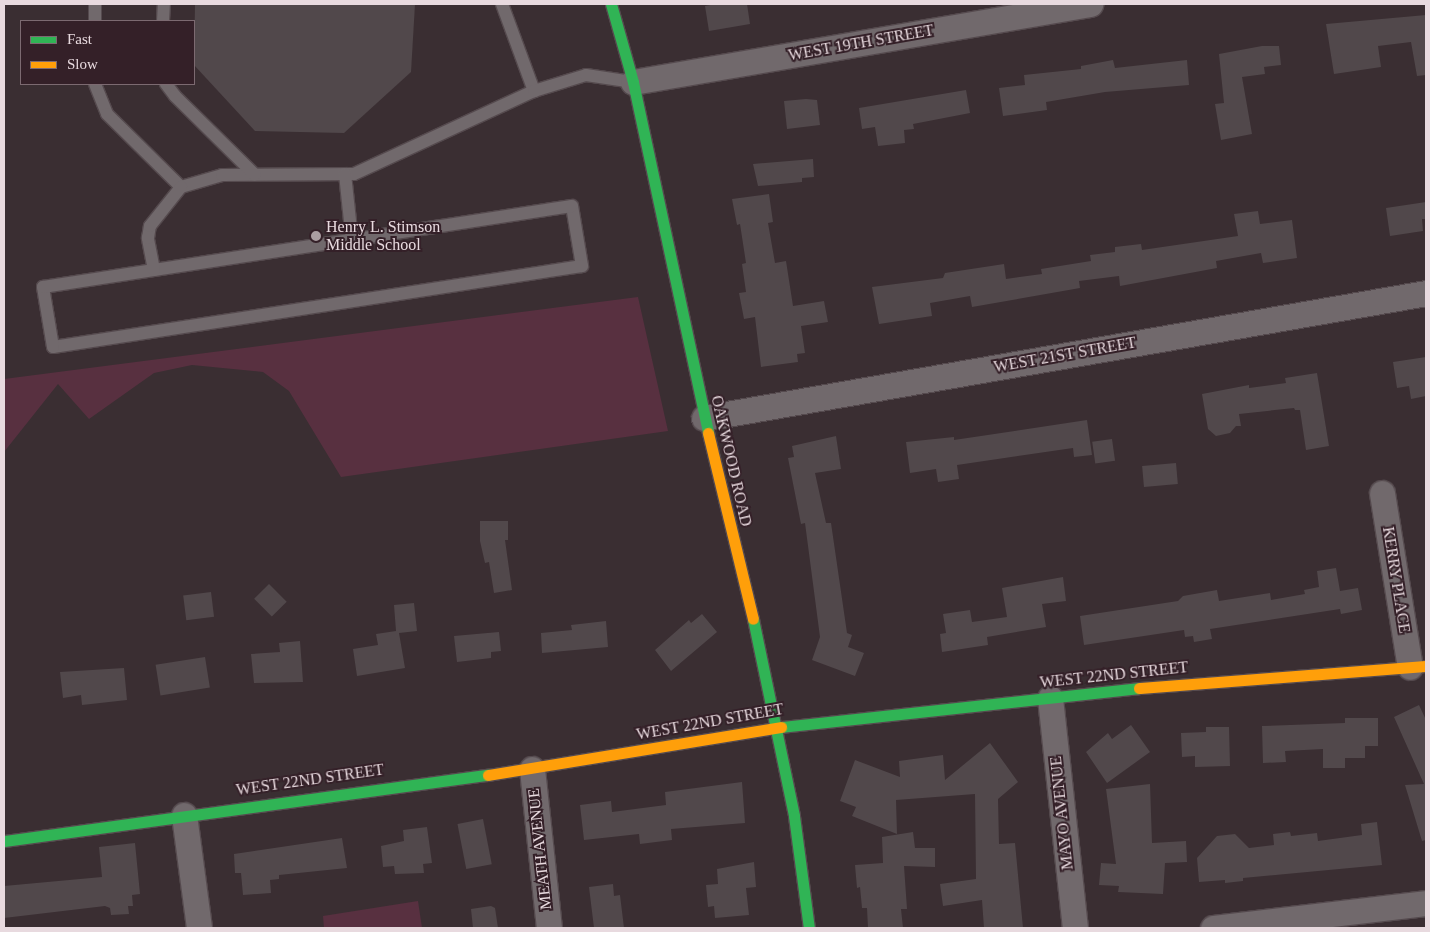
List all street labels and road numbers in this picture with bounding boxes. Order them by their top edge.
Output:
street label: WEST 19TH STREET [787,21,935,65]
street label: WEST 21ST STREET [992,333,1138,377]
street label: OAKWOOD ROAD [707,394,755,528]
street label: KERRY PLACE [1378,525,1414,635]
street label: WEST 22ND STREET [1039,658,1189,692]
street label: WEST 22ND STREET [635,700,785,744]
street label: MAYO AVENUE [1046,755,1078,871]
street label: WEST 22ND STREET [235,760,385,800]
street label: MEATH AVENUE [524,787,556,911]

